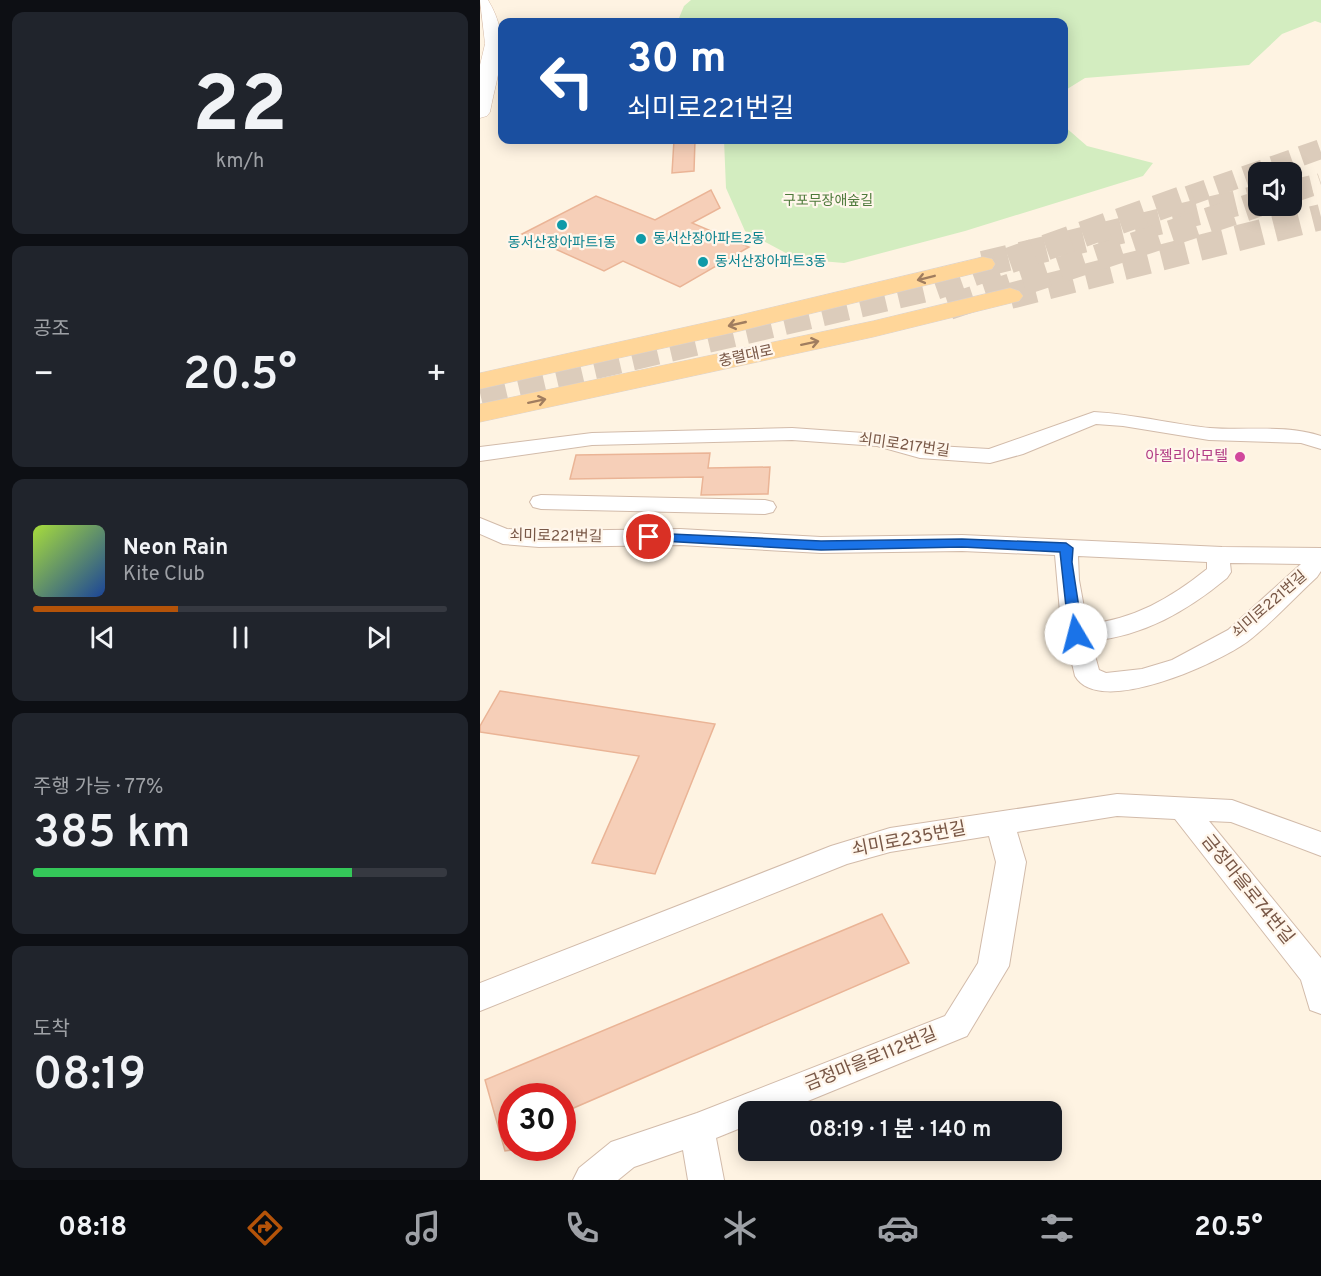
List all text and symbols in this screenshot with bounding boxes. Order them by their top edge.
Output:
text: 30 m [627,34,726,87]
icon: left [528,42,606,120]
text: 22 [192,60,288,159]
text: 쇠미로221번길 [627,93,794,127]
text: km/h [216,149,264,175]
map controls [1248,162,1302,216]
button: sound [1248,162,1302,216]
park label: 구포무장애숲길 [783,193,873,210]
marker: 동서산장아파트1동 [555,218,569,232]
place label: 동서산장아파트2동 [653,231,765,248]
marker: 동서산장아파트2동 [634,232,648,246]
place label: 동서산장아파트1동 [508,235,616,252]
place label: 동서산장아파트3동 [715,254,827,271]
marker: 동서산장아파트3동 [696,255,710,269]
one-way arrow [917,273,936,285]
text: 공조 [33,317,70,343]
one-way arrow [727,319,747,330]
one-way arrow [800,337,819,348]
street label: 충렬대로 [717,342,775,372]
text: 20.5° [183,348,297,405]
text: − [33,355,54,397]
text: + [426,355,447,397]
one-way arrow [527,395,547,406]
street label: 쇠미로217번길 [857,430,951,462]
place label: 아젤리아모텔 [1145,448,1228,467]
marker: 아젤리아모텔 [1233,450,1247,464]
pin [623,511,674,562]
icon: arrive [632,520,665,553]
street label: 쇠미로221번길 [509,527,603,547]
text: Neon Rain [123,535,228,562]
text: Kite Club [123,562,205,588]
street label: 쇠미로221번길 [1229,567,1311,643]
position arrow [1044,602,1108,666]
icon: previous [86,621,119,654]
icon: pause [224,621,257,654]
icon: next [362,621,395,654]
text: 주행 가능 · 77% [33,775,163,801]
text: 385 km [33,806,191,863]
street label: 쇠미로235번길 [850,818,968,862]
street label: 금정마을로74번길 [1196,830,1298,950]
text: 도착 [33,1017,70,1043]
street label: 금정마을로112번길 [802,1023,940,1097]
text: 08:19 [33,1048,146,1105]
speed limit sign: 30 [498,1083,576,1161]
text: 08:19 · 1 분 · 140 m [809,1117,991,1144]
icon: directions [244,1207,286,1249]
icon: music [402,1207,444,1249]
icon: phone [561,1207,603,1249]
icon: climate [719,1207,761,1249]
icon: car [877,1207,919,1249]
icon: filters [1036,1207,1078,1249]
text: 08:18 [58,1211,127,1245]
text: 20.5° [1194,1211,1263,1245]

